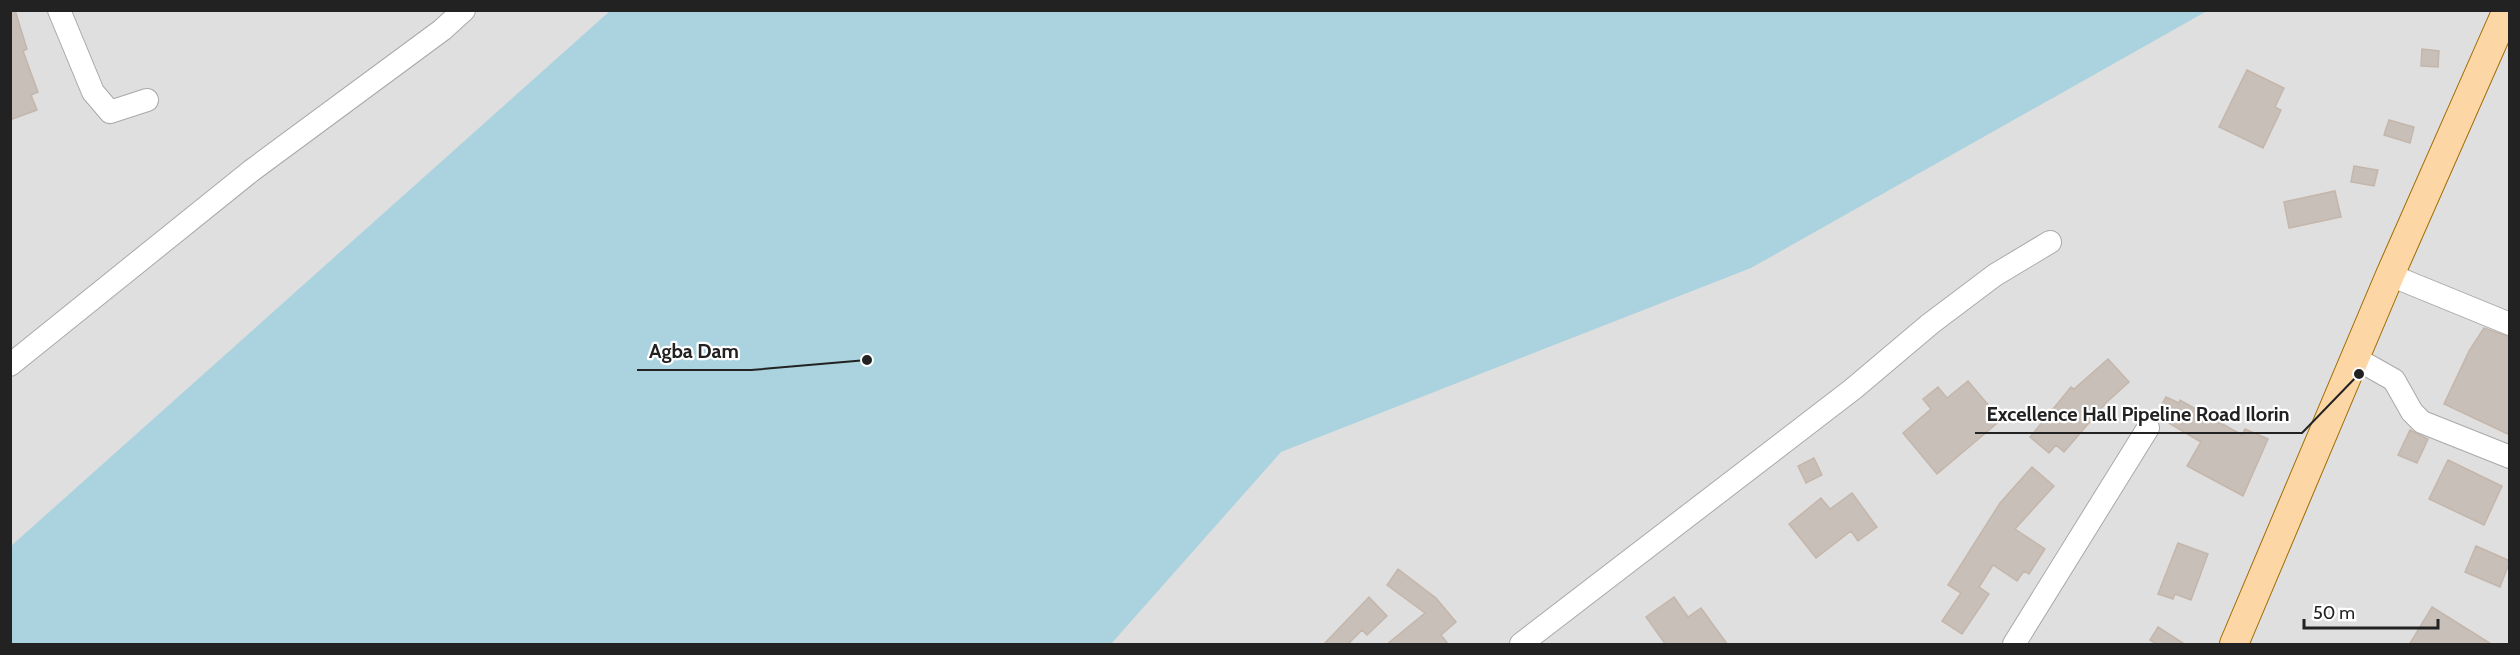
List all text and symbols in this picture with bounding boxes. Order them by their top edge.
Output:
callout: Agba Dam [637,332,751,370]
text: Agba Dam [649,339,739,363]
callout: Excellence Hall Pipeline Road Ilorin [1975,395,2302,433]
text: Excellence Hall Pipeline Road Ilorin [1986,402,2290,426]
scale bar [2304,592,2438,630]
text: 50 m [2313,602,2355,624]

